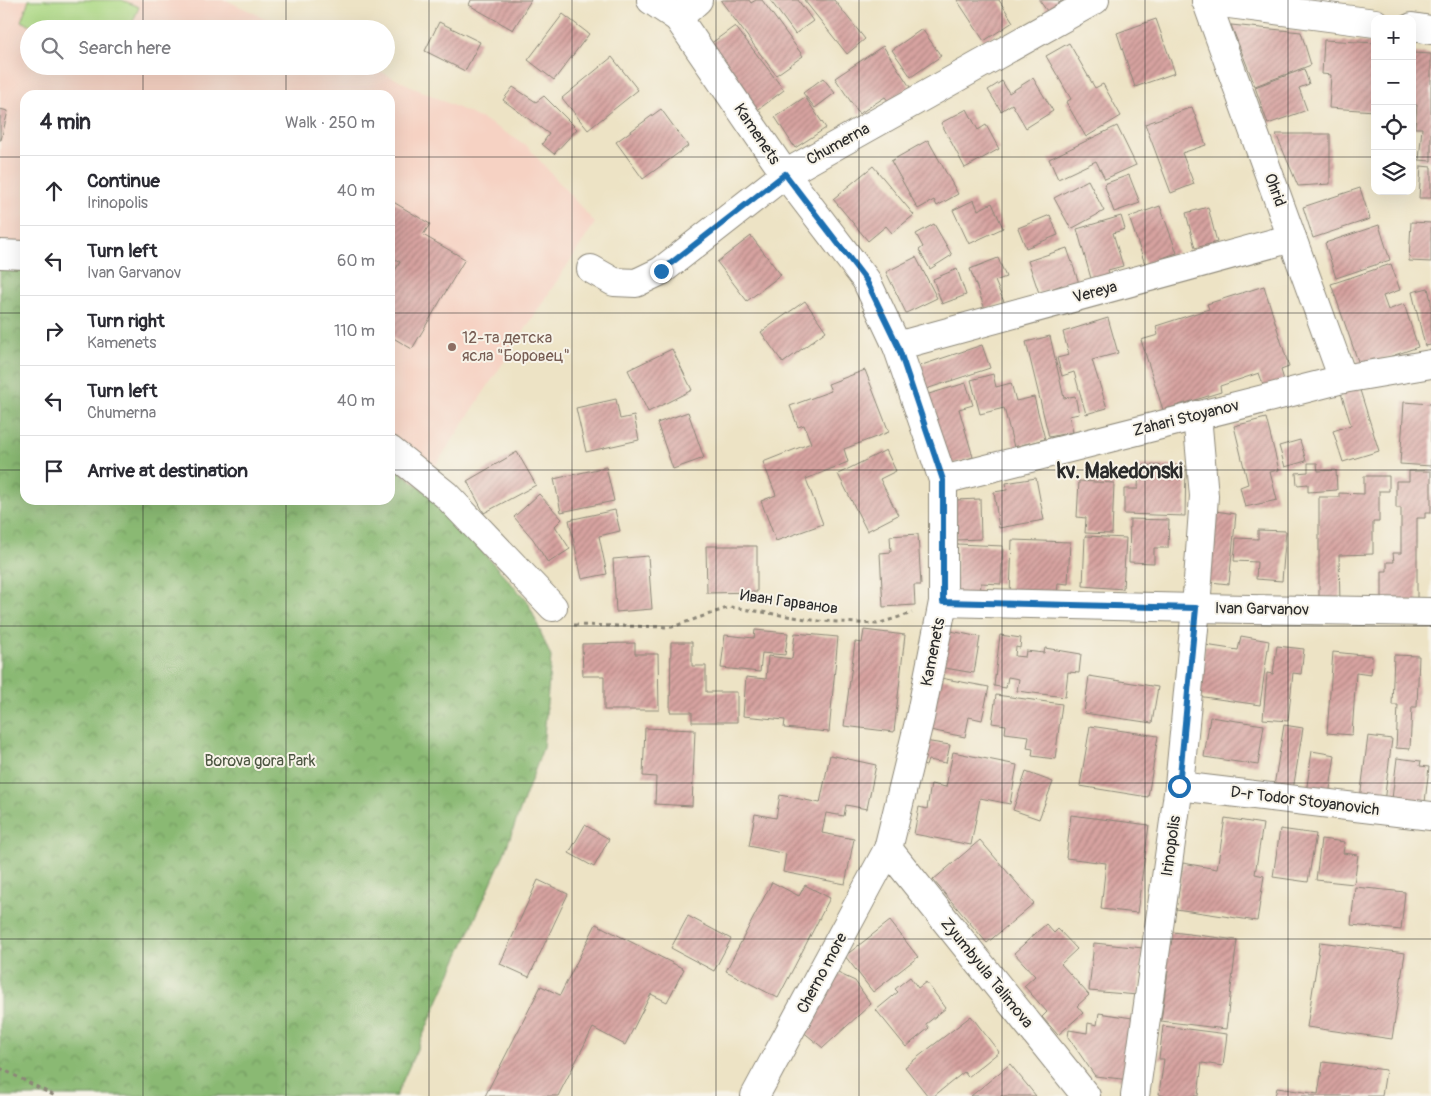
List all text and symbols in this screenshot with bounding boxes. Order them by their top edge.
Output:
map controls [1371,15,1416,195]
button: + [1371,15,1416,60]
search box [20,20,395,75]
icon: search [38,34,66,62]
text: Search here [78,36,171,60]
button: − [1371,60,1416,105]
street label: Kamenets [729,100,785,168]
button: locate [1371,105,1416,150]
text: 4 min [40,109,91,136]
text: Walk · 250 m [285,113,375,133]
street label: Chumerna [803,118,873,170]
button: layers [1371,150,1416,195]
text: Continue [87,169,160,193]
street label: Ohrid [1260,171,1290,209]
icon: ahead [40,177,68,205]
text: 40 m [337,181,375,201]
text: Irinopolis [87,193,148,213]
text: Turn left [87,239,157,263]
icon: left [40,247,68,275]
text: 60 m [337,251,375,271]
route end [650,260,673,283]
text: Ivan Garvanov [87,263,181,283]
street label: Vereya [1071,277,1119,307]
text: Turn right [87,309,165,333]
icon: right [40,317,68,345]
text: 110 m [334,321,375,341]
place label: 12-та детска ясла "Боровец" [462,328,570,366]
text: Kamenets [87,333,156,353]
marker: 12-та детска ясла "Боровец" [446,341,458,353]
text: Turn left [87,379,157,403]
icon: left [40,387,68,415]
text: 40 m [337,391,375,411]
street label: Zahari Stoyanov [1131,395,1241,441]
text: Chumerna [87,403,156,423]
icon: arrive [40,457,68,485]
district label: kv. Makedonski [1056,458,1183,485]
text: Arrive at destination [87,459,248,483]
street label: Иван Гарванов [739,585,839,619]
street label: Ivan Garvanov [1215,598,1309,620]
street label: Kamenets [917,616,949,688]
park label: Borova gora Park [204,751,316,771]
route start [1168,775,1191,798]
street label: D-r Todor Stoyanovich [1229,782,1381,820]
street label: Irinopolis [1157,814,1185,878]
street label: Zyumbyula Talimova [936,914,1038,1032]
street label: Cherno more [792,929,852,1017]

